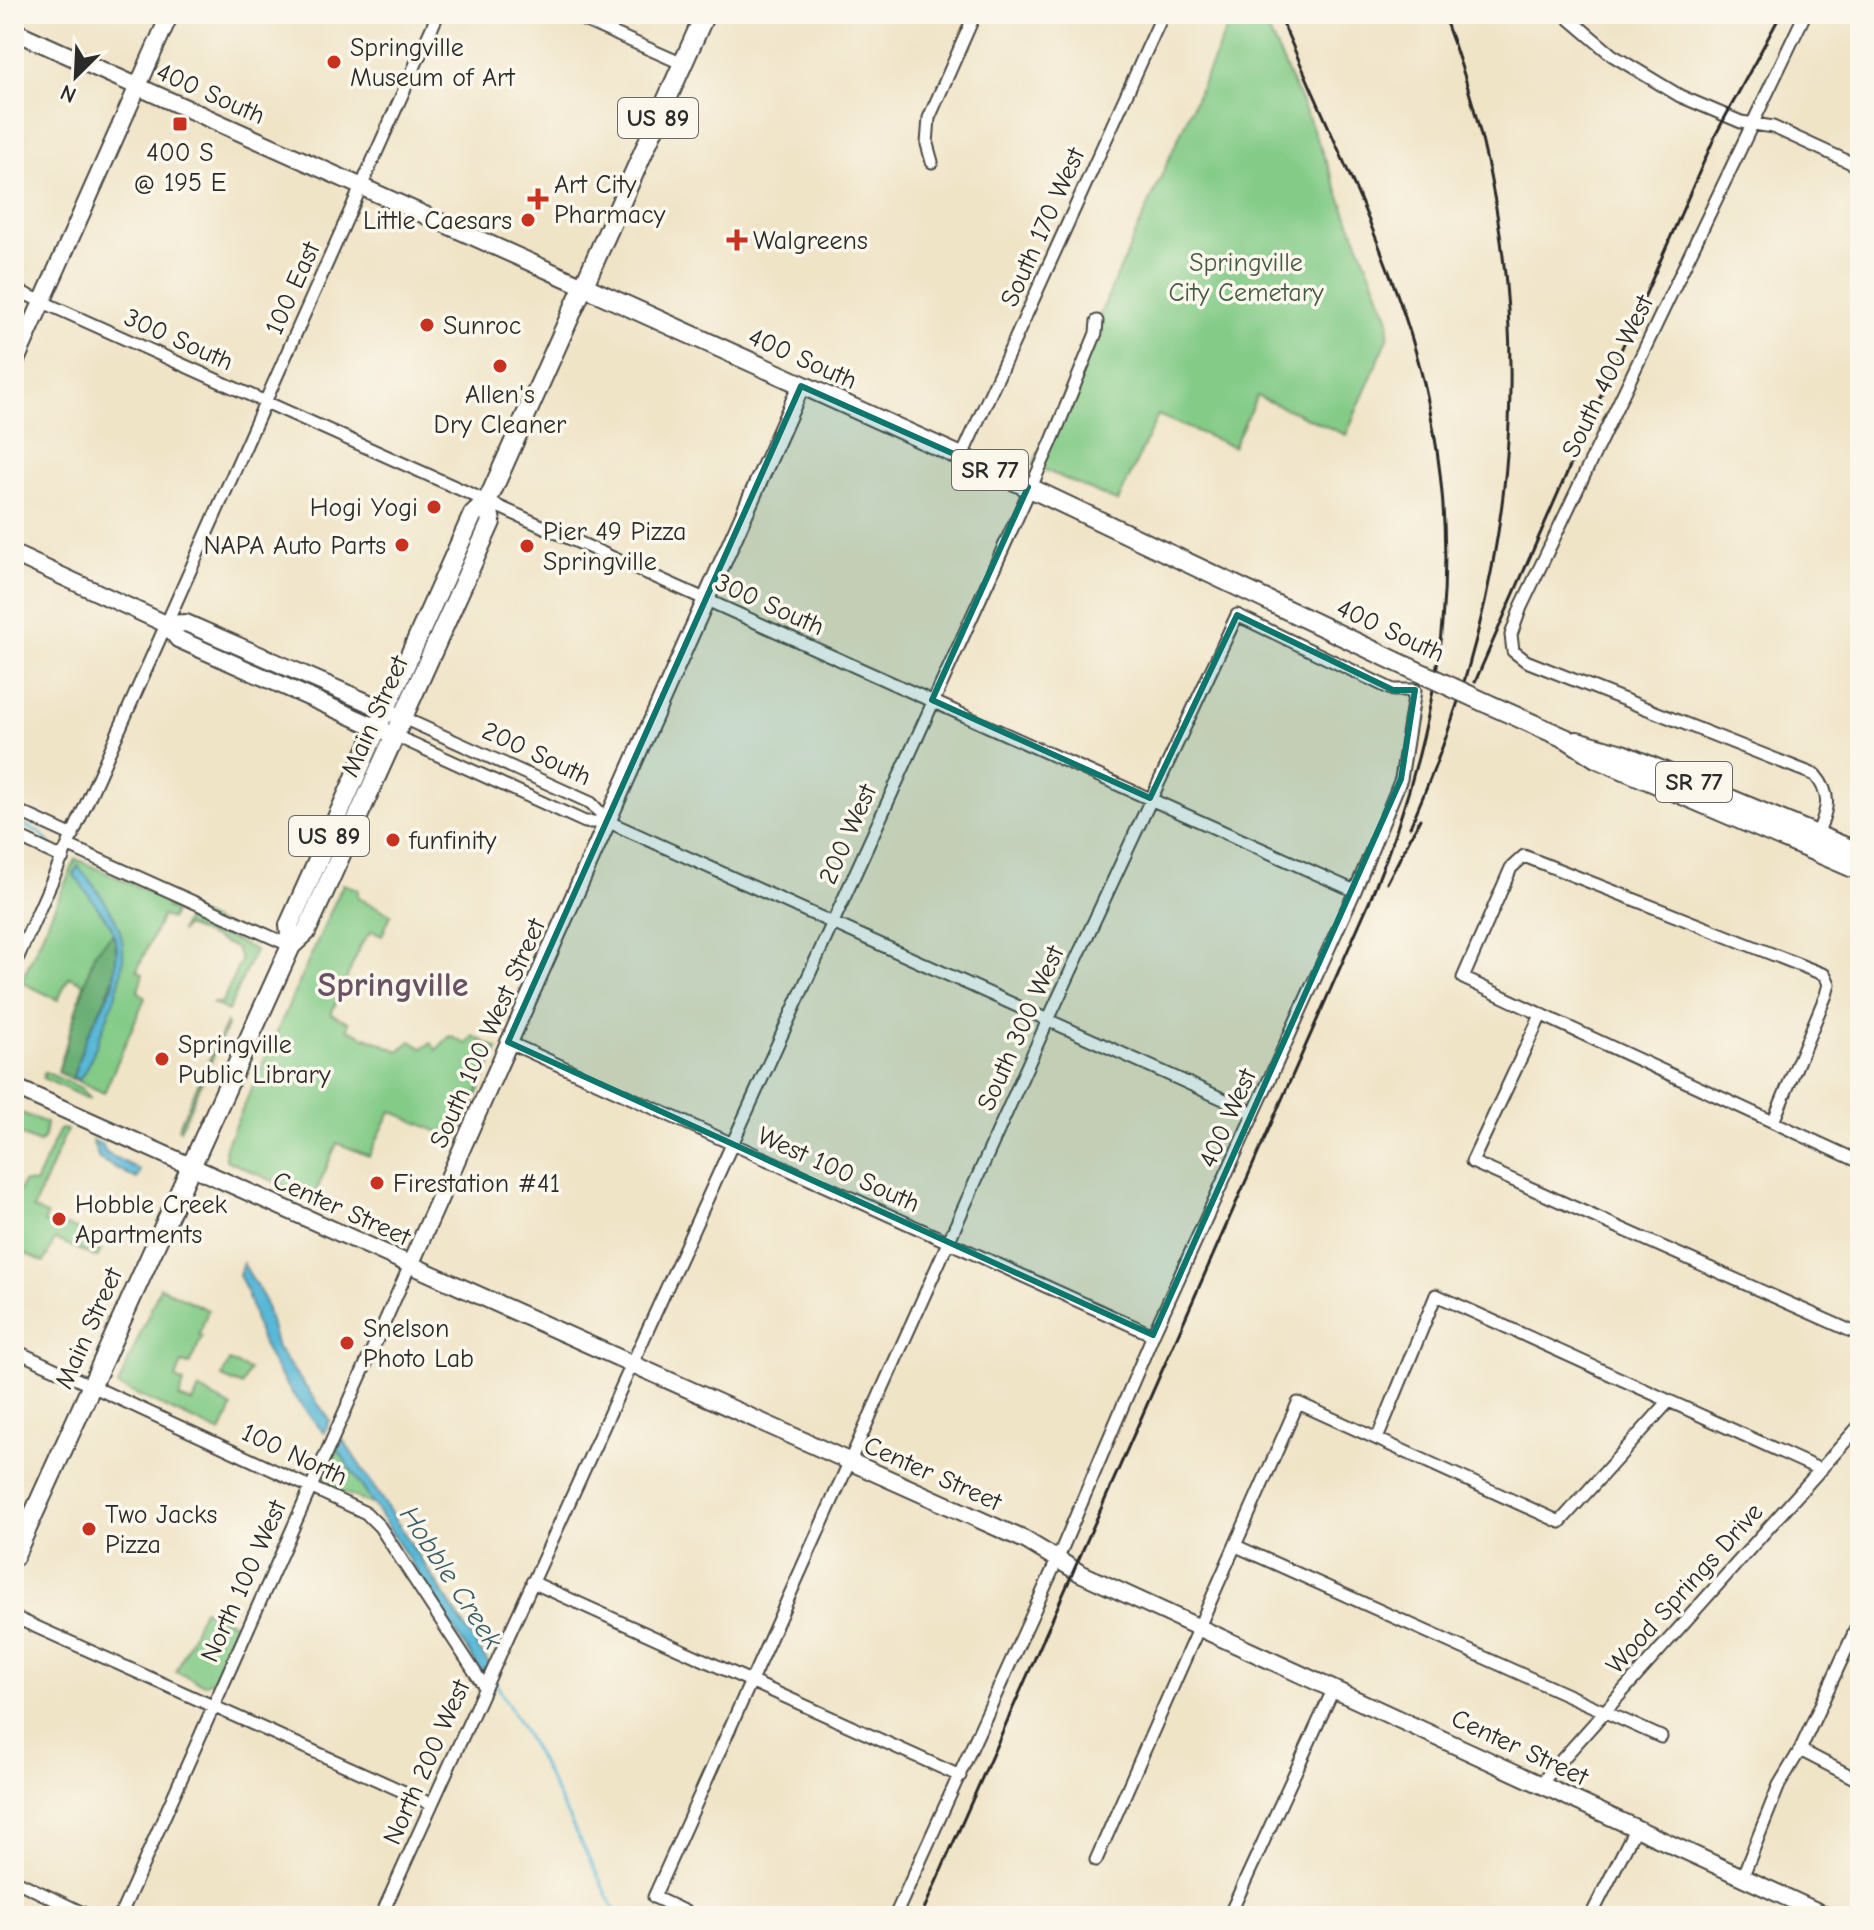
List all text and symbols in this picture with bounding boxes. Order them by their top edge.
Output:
place label: Springville Museum of Art [350,33,516,93]
north arrow [36,36,116,116]
marker: Springville Museum of Art [325,53,343,71]
street label: 400 South [152,57,270,131]
text: N [56,79,80,108]
road number: US 89 [618,98,698,138]
marker: 400 S @ 195 E [171,115,189,133]
place label: 400 S @ 195 E [134,138,226,198]
street label: South 170 West [995,142,1092,311]
place label: Art City Pharmacy [554,170,666,230]
marker: Art City Pharmacy [529,190,547,208]
place label: Little Caesars [363,206,512,236]
marker: Little Caesars [519,211,537,229]
place label: Walgreens [753,226,868,256]
marker: Walgreens [728,231,746,249]
street label: 100 East [259,236,327,339]
park label: Springville City Cemetary [1168,248,1324,308]
street label: South 400 West [1556,289,1661,462]
street label: 300 South [119,303,238,377]
place label: Sunroc [443,311,521,341]
marker: Sunroc [418,316,436,334]
street label: 400 South [744,322,862,396]
marker: Allen's Dry Cleaner [491,357,509,375]
place label: Allen's Dry Cleaner [434,380,567,440]
road number: SR 77 [952,450,1028,490]
place label: Hogi Yogi [310,493,418,523]
marker: Hogi Yogi [425,498,443,516]
place label: Pier 49 Pizza Springville [543,517,686,577]
place label: NAPA Auto Parts [204,531,386,561]
marker: NAPA Auto Parts [393,536,411,554]
marker: Pier 49 Pizza Springville [518,537,536,555]
street label: 300 South [710,568,829,642]
street label: 400 South [1332,593,1449,669]
street label: Main Street [335,650,416,782]
street label: 200 South [477,716,596,792]
road number: SR 77 [1656,762,1732,802]
street label: 200 West [813,778,884,889]
road number: US 89 [289,816,369,856]
place label: funfinity [408,826,497,856]
marker: funfinity [384,831,402,849]
street label: South 100 West Street [424,913,553,1153]
street label: South 300 West [971,940,1071,1115]
district label: Springville [318,965,468,1005]
place label: Springville Public Library [178,1030,331,1090]
marker: Springville Public Library [153,1050,171,1068]
street label: 400 West [1193,1063,1264,1172]
street label: West 100 South [753,1121,924,1219]
street label: Center Street [268,1165,416,1253]
place label: Firestation #41 [393,1169,560,1199]
marker: Firestation #41 [368,1174,386,1192]
place label: Hobble Creek Apartments [75,1190,228,1250]
marker: Hobble Creek Apartments [50,1210,68,1228]
street label: Main Street [49,1262,130,1394]
place label: Snelson Photo Lab [363,1314,474,1374]
marker: Snelson Photo Lab [338,1334,356,1352]
street label: 100 North [237,1417,352,1492]
street label: Center Street [859,1430,1007,1518]
street label: North 100 West [195,1494,294,1667]
street label: Wood Springs Drive [1600,1497,1769,1680]
place label: Two Jacks Pizza [105,1500,217,1560]
water label: Hobble Creek [393,1500,509,1655]
marker: Two Jacks Pizza [80,1520,98,1538]
street label: North 200 West [377,1674,477,1849]
street label: Center Street [1447,1703,1594,1793]

